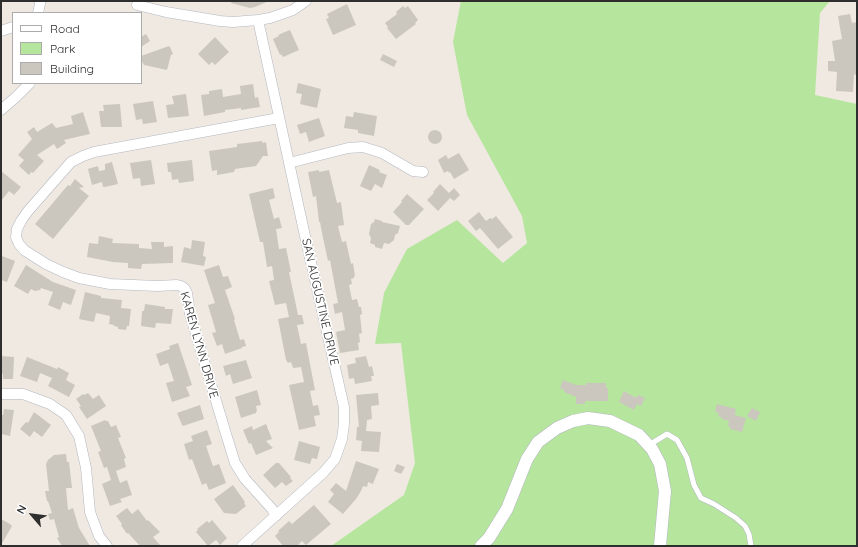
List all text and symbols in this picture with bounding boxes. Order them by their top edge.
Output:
legend [12,12,142,84]
text: Road [50,21,80,36]
text: Park [50,41,75,56]
text: Building [50,61,94,76]
street label: SAN AUGUSTINE DRIVE [298,237,342,367]
street label: KAREN LYNN DRIVE [177,290,221,400]
north arrow [12,495,52,535]
text: N [13,503,29,516]

